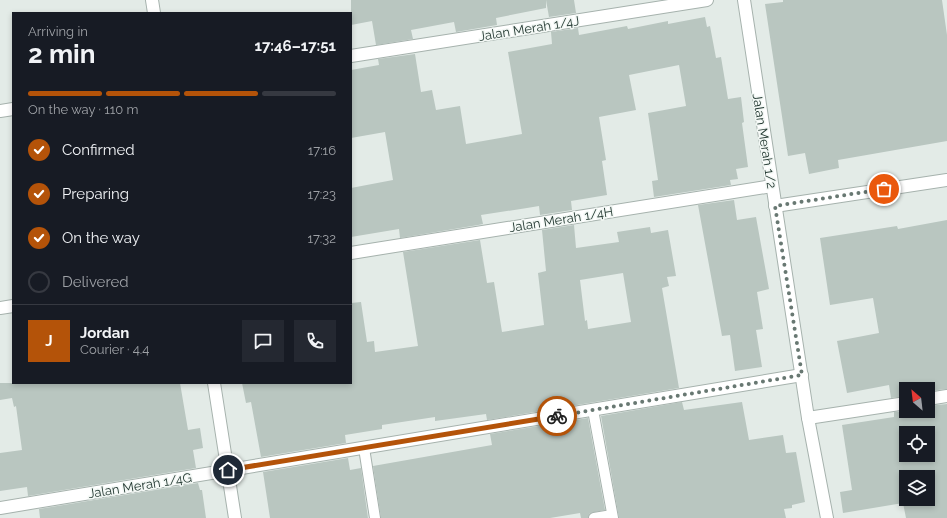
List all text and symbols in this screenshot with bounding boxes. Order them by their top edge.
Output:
street label: Jalan Merah 1/4J [478,13,581,44]
text: Arriving in [28,24,88,39]
text: 17:46–17:51 [255,37,336,55]
text: 2 min [28,39,95,69]
street label: Jalan Merah 1/2 [750,92,779,190]
text: On the way · 110 m [28,102,139,117]
icon: check [28,139,50,161]
text: Confirmed [62,141,135,159]
text: 17:16 [308,143,336,158]
pin [867,172,901,206]
icon: bag [873,178,895,200]
icon: check [28,183,50,205]
text: Preparing [62,185,129,203]
text: 17:23 [307,187,336,202]
street label: Jalan Merah 1/4H [508,204,614,235]
icon: check [28,227,50,249]
text: On the way [62,229,140,247]
text: 17:32 [307,231,336,246]
text: Delivered [62,273,129,291]
button: chat [242,320,284,362]
button: phone [294,320,336,362]
text: Jordan [80,324,129,342]
text: J [45,332,53,350]
text: Courier · 4.4 [80,342,149,357]
north arrow [899,382,935,418]
map controls [899,382,935,506]
courier [537,396,577,436]
icon: bike [546,405,568,427]
button: locate [899,426,935,462]
pin [211,453,245,487]
icon: home [217,459,239,481]
street label: Jalan Merah 1/4G [87,470,193,501]
button: layers [899,470,935,506]

